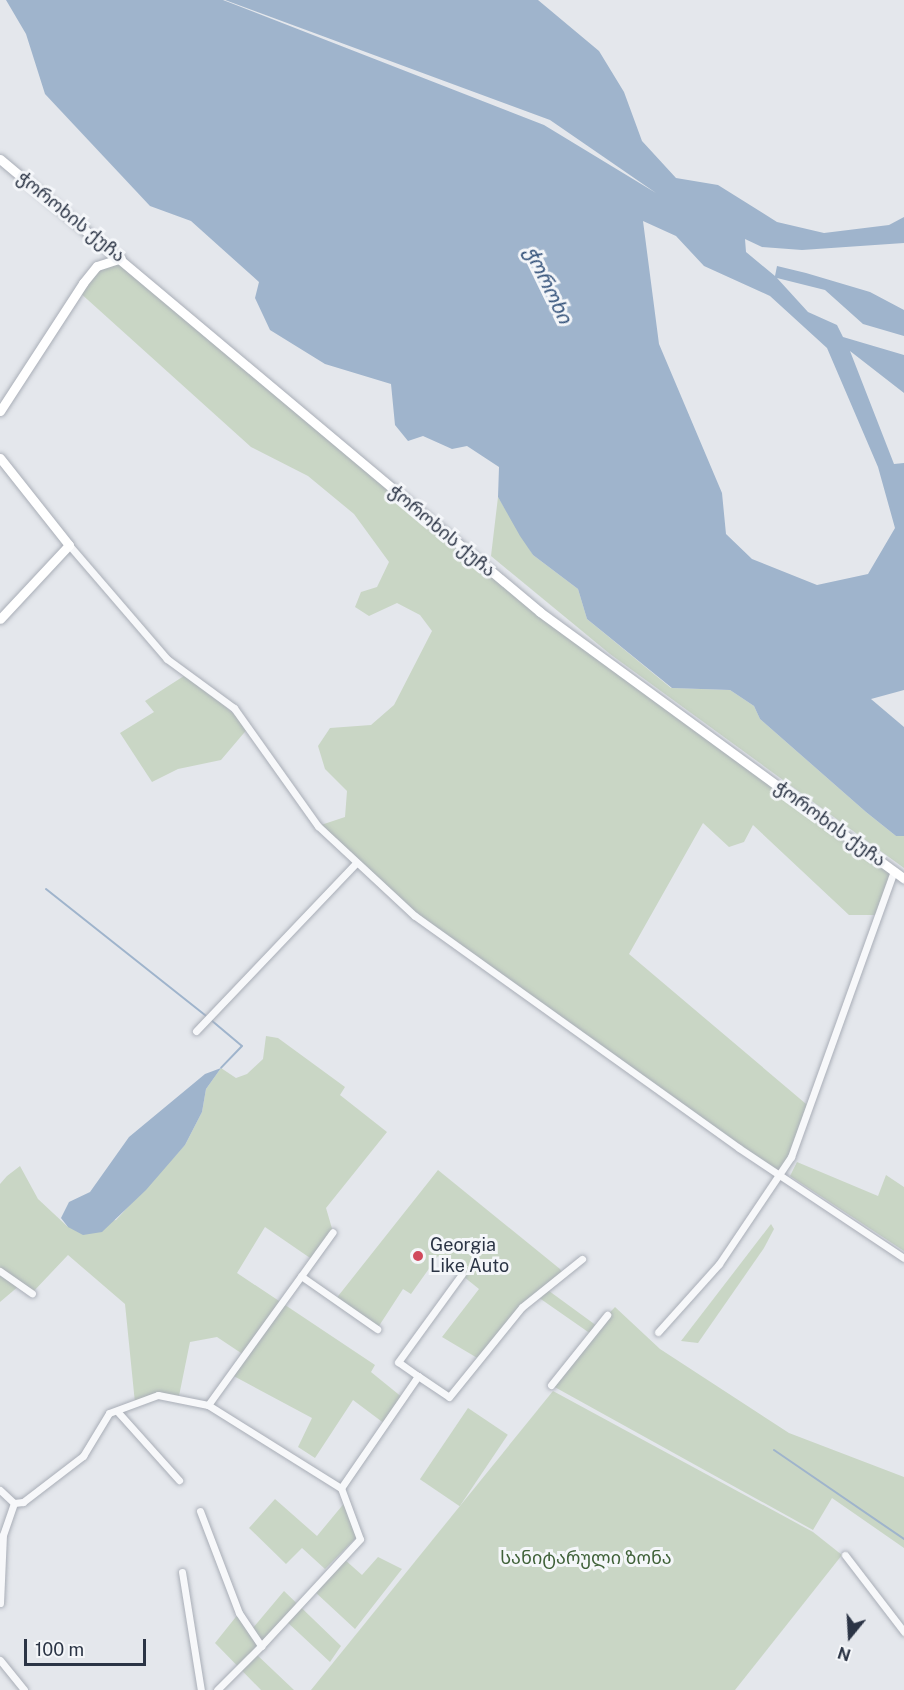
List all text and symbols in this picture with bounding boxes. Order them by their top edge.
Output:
street label: ჭოროხის ქუჩა [13,167,129,267]
water label: ჭოროხი [519,242,577,328]
street label: ჭოროხის ქუჩა [384,480,500,582]
street label: ჭოროხის ქუჩა [770,776,890,872]
place label: Georgia Like Auto [430,1235,509,1278]
marker: Georgia Like Auto [411,1249,425,1263]
park label: სანიტარული ზონა [500,1547,672,1569]
north arrow [820,1606,880,1666]
scale bar [27,1627,148,1665]
text: 100 m [35,1639,84,1660]
text: N [835,1643,853,1665]

